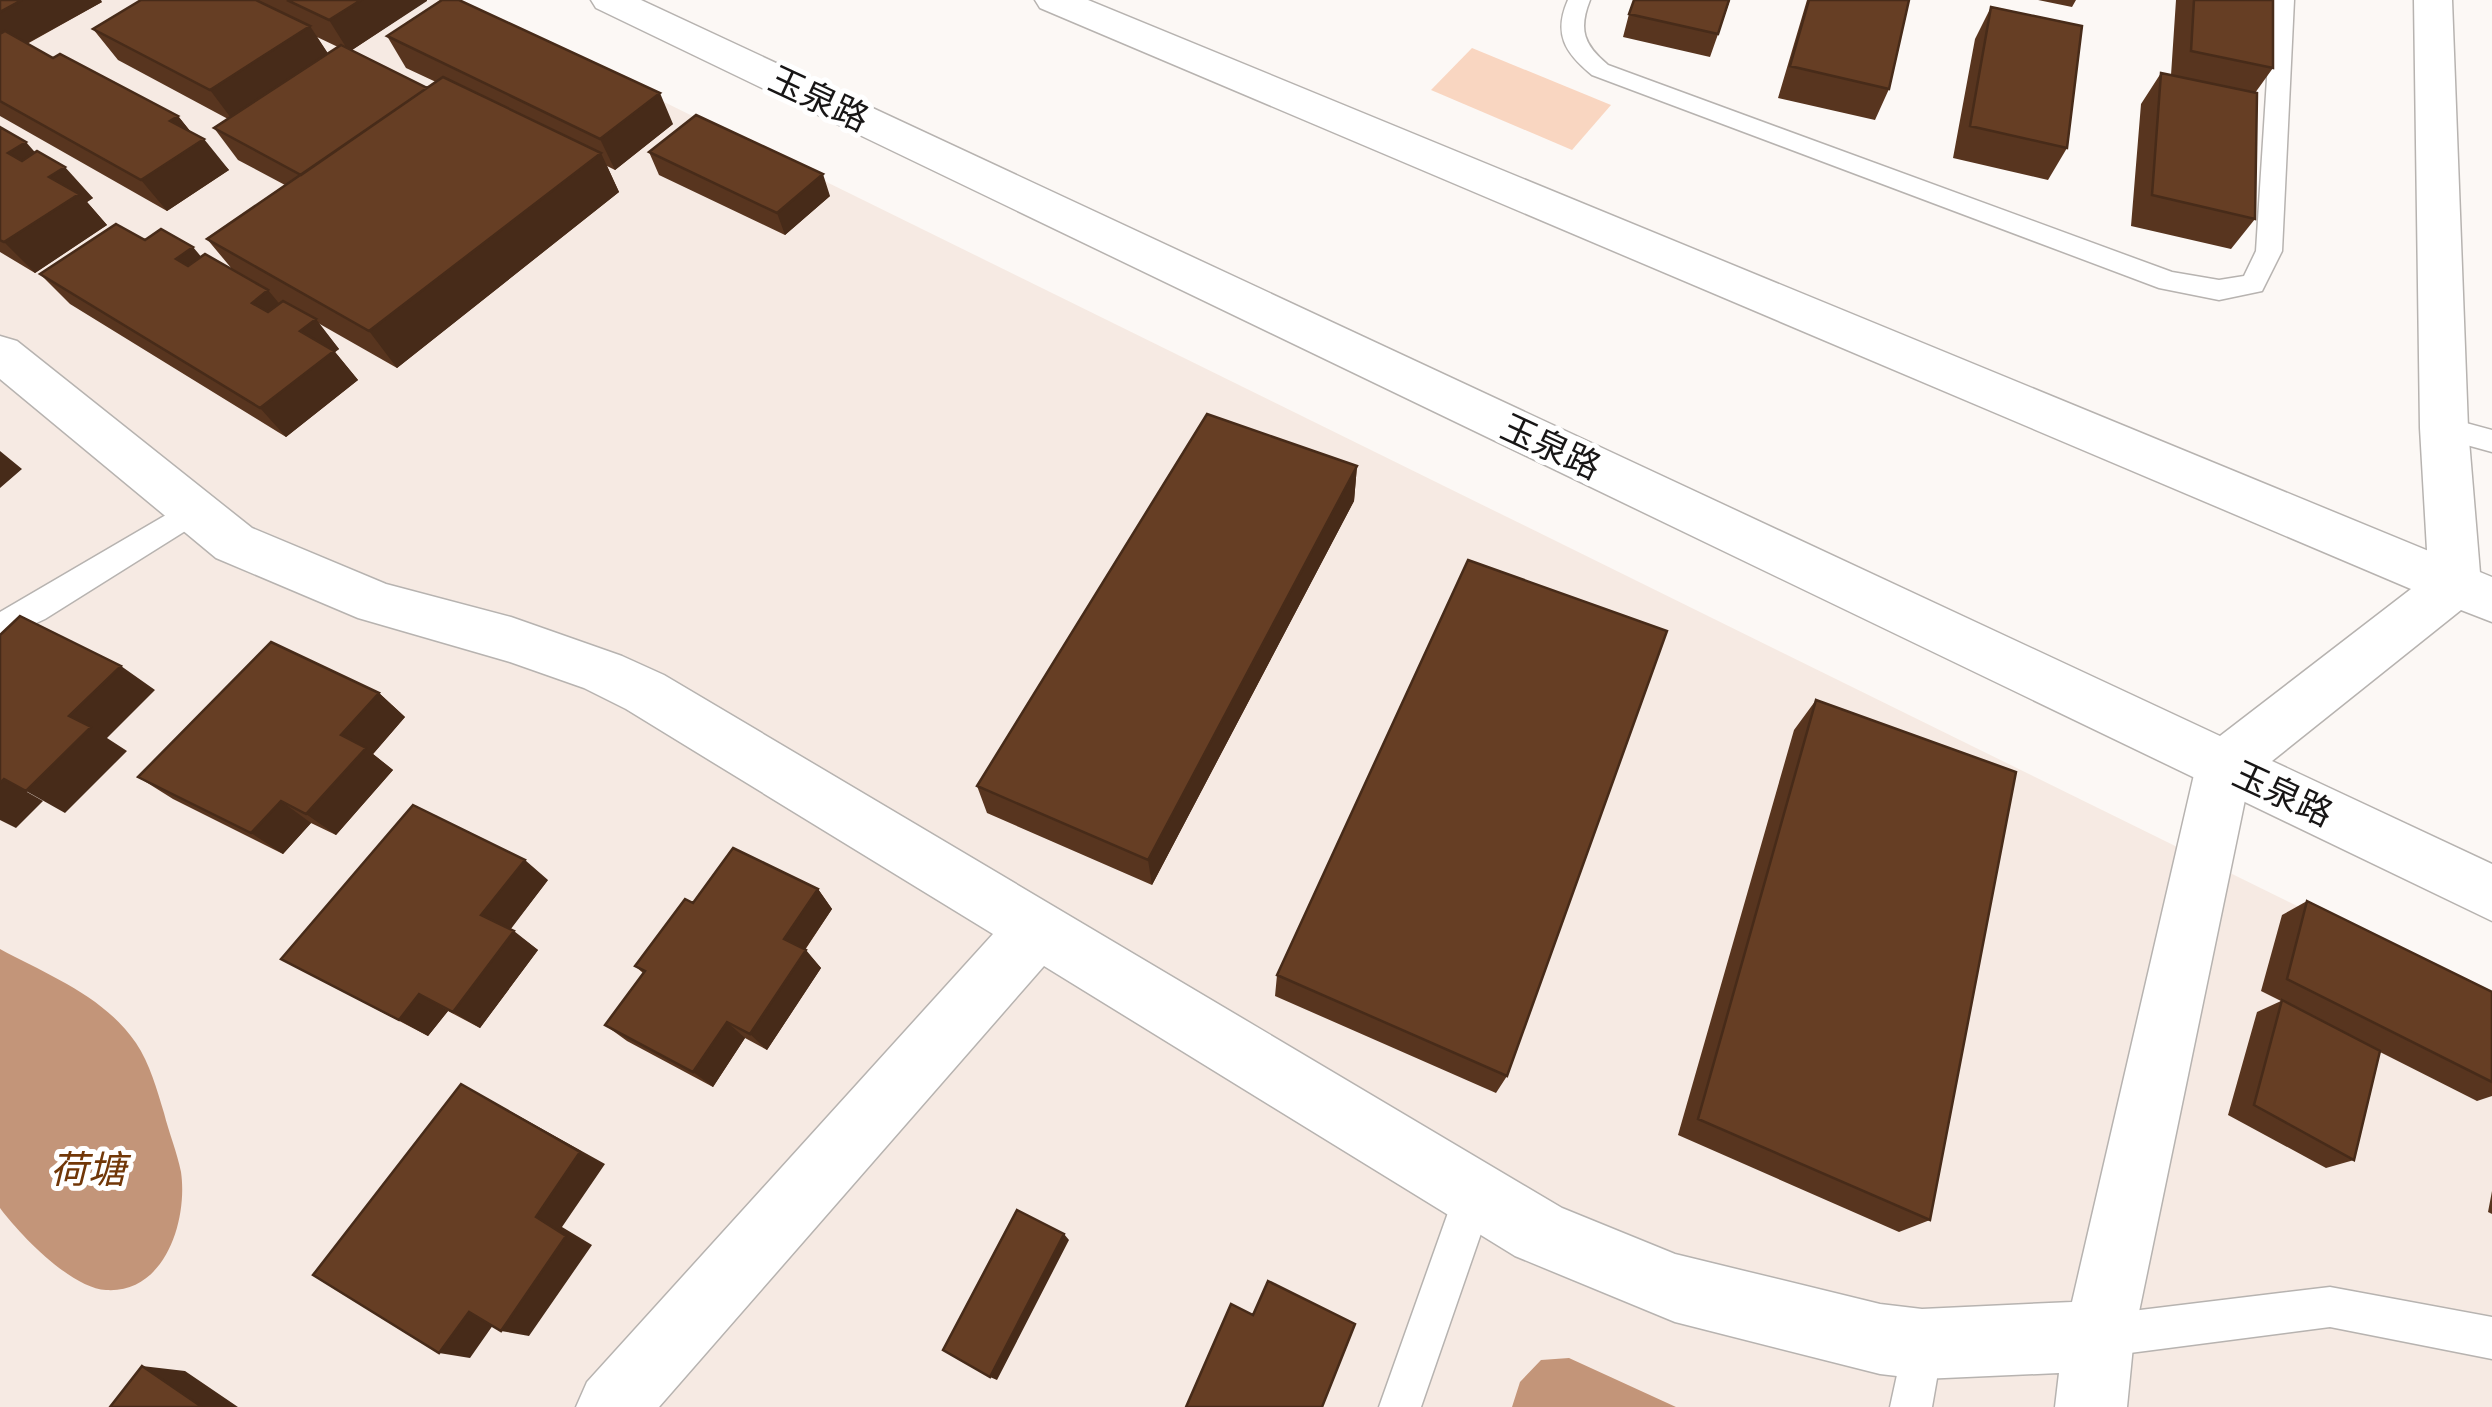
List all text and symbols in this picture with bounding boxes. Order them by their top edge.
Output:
street label: 玉泉路 [762,56,876,142]
street label: 玉泉路 [1494,404,1608,490]
street label: 玉泉路 [2226,751,2340,837]
water label: 荷塘 [50,1145,132,1195]

